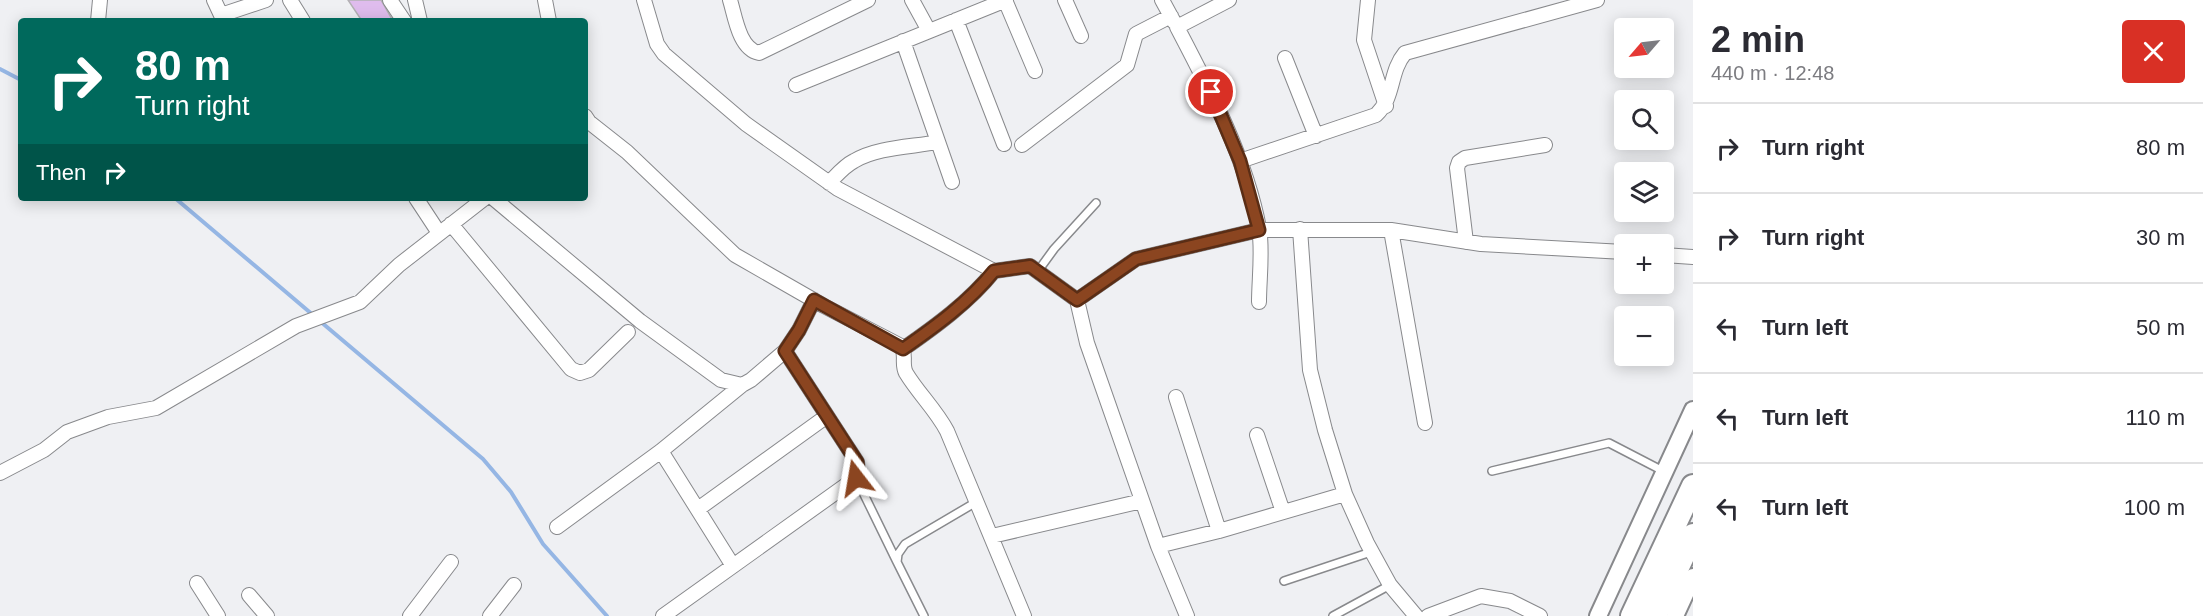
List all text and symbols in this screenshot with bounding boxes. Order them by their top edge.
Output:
north arrow [1614,18,1674,78]
map controls [1614,18,1674,366]
text: 2 min [1711,19,1805,60]
button: close [2122,20,2185,83]
icon: right [36,42,114,120]
text: 80 m [135,42,231,89]
text: 440 m · 12:48 [1711,62,1834,84]
pin [1185,66,1236,117]
icon: arrive [1194,75,1227,108]
button: search [1614,90,1674,150]
text: Turn right [135,91,250,121]
icon: right [1711,132,1744,165]
text: Turn right [1762,135,1864,160]
text: 80 m [2136,135,2185,160]
icon: right [98,156,131,189]
text: Then [36,160,86,185]
button: layers [1614,162,1674,222]
icon: right [1711,222,1744,255]
text: Turn right [1762,225,1864,250]
text: 30 m [2136,225,2185,250]
button: + [1614,234,1674,294]
button: − [1614,306,1674,366]
icon: left [1711,312,1744,345]
text: Turn left [1762,315,1848,340]
text: 50 m [2136,315,2185,340]
icon: left [1711,402,1744,435]
text: Turn left [1762,405,1848,430]
text: 110 m [2125,405,2185,430]
position arrow [824,446,888,510]
icon: left [1711,492,1744,525]
text: Turn left [1762,495,1848,520]
text: 100 m [2124,495,2185,520]

